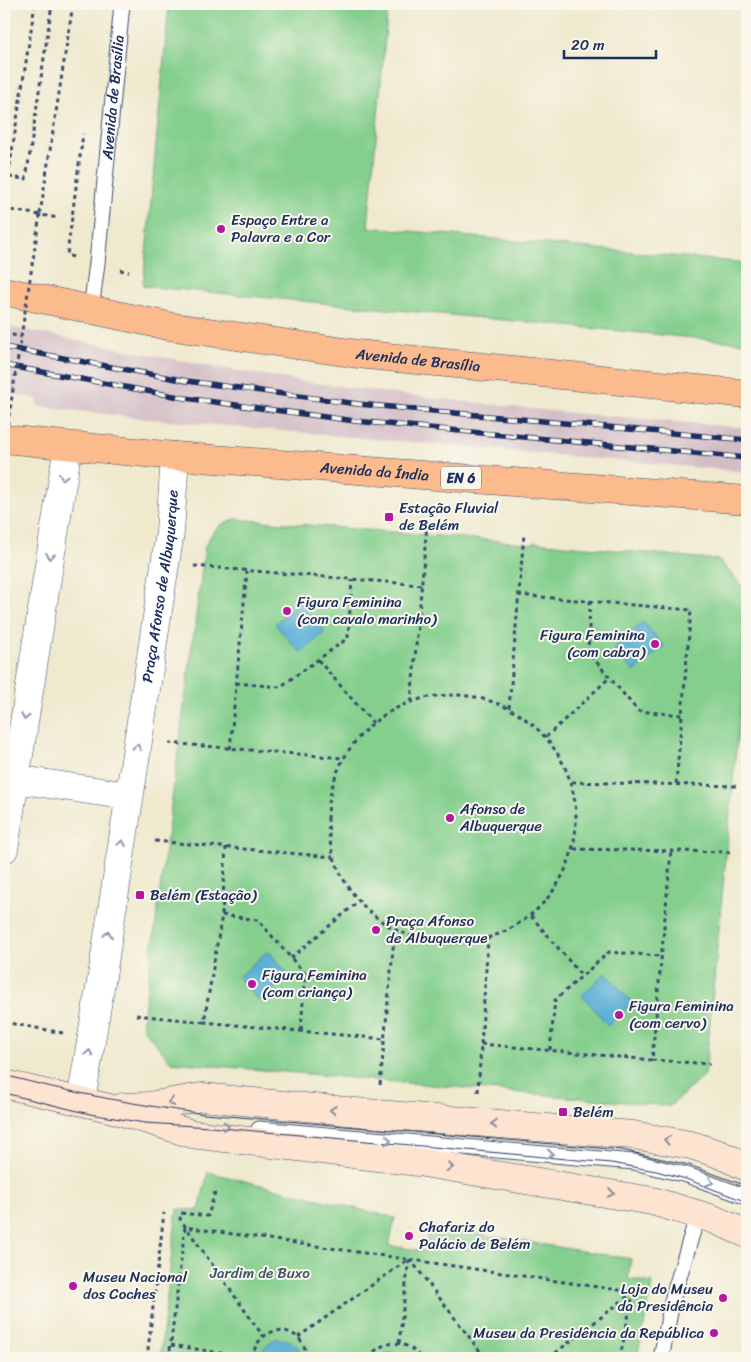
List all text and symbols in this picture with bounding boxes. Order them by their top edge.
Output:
scale bar [564,28,656,60]
text: 20 m [571,32,605,58]
street label: Avenida de Brasília [94,33,132,162]
place label: Espaço Entre a Palavra e a Cor [231,207,331,250]
marker: Espaço Entre a Palavra e a Cor [215,223,227,235]
street label: Avenida de Brasília [353,341,482,380]
street label: Avenida da Índia [318,454,430,489]
road number: EN 6 [441,466,481,489]
one-way arrow [58,472,68,481]
street label: Praça Afonso de Albuquerque [134,489,186,684]
place label: Estação Fluvial de Belém [399,495,499,538]
marker: Estação Fluvial de Belém [383,511,395,523]
one-way arrow [45,553,56,561]
place label: Figura Feminina (com cavalo marinho) [297,589,437,632]
marker: Figura Feminina (com cavalo marinho) [281,605,293,617]
place label: Figura Feminina (com cabra) [540,622,646,665]
marker: Figura Feminina (com cabra) [649,638,661,650]
one-way arrow [20,712,30,721]
one-way arrow [131,743,141,752]
place label: Afonso de Albuquerque [459,796,542,839]
marker: Afonso de Albuquerque [444,812,456,824]
one-way arrow [116,839,127,847]
place label: Belém (Estação) [150,882,257,908]
marker: Belém (Estação) [134,889,146,901]
place label: Praça Afonso de Albuquerque [386,908,487,951]
marker: Praça Afonso de Albuquerque [370,924,382,936]
one-way arrow [103,929,113,938]
place label: Figura Feminina (com criança) [262,962,367,1005]
marker: Figura Feminina (com criança) [246,978,258,990]
place label: Figura Feminina (com cervo) [629,993,734,1036]
marker: Figura Feminina (com cervo) [613,1009,625,1021]
one-way arrow [83,1049,94,1058]
one-way arrow [167,1096,175,1107]
place label: Belém [573,1099,614,1125]
one-way arrow [328,1105,336,1116]
marker: Belém [557,1106,569,1118]
one-way arrow [490,1118,498,1129]
one-way arrow [223,1120,231,1131]
one-way arrow [385,1134,393,1145]
one-way arrow [663,1136,672,1146]
one-way arrow [547,1148,555,1159]
one-way arrow [447,1161,455,1172]
one-way arrow [705,1176,713,1186]
one-way arrow [606,1188,615,1198]
place label: Chafariz do Palácio de Belém [419,1214,531,1257]
marker: Chafariz do Palácio de Belém [403,1230,415,1242]
park label: Jardim de Buxo [209,1260,310,1286]
place label: Museu Nacional dos Coches [83,1264,188,1307]
place label: Loja do Museu da Presidência [618,1276,713,1319]
marker: Museu Nacional dos Coches [67,1280,79,1292]
marker: Loja do Museu da Presidência [717,1292,729,1304]
place label: Museu da Presidência da República [473,1320,704,1346]
marker: Museu da Presidência da República [708,1327,720,1339]

